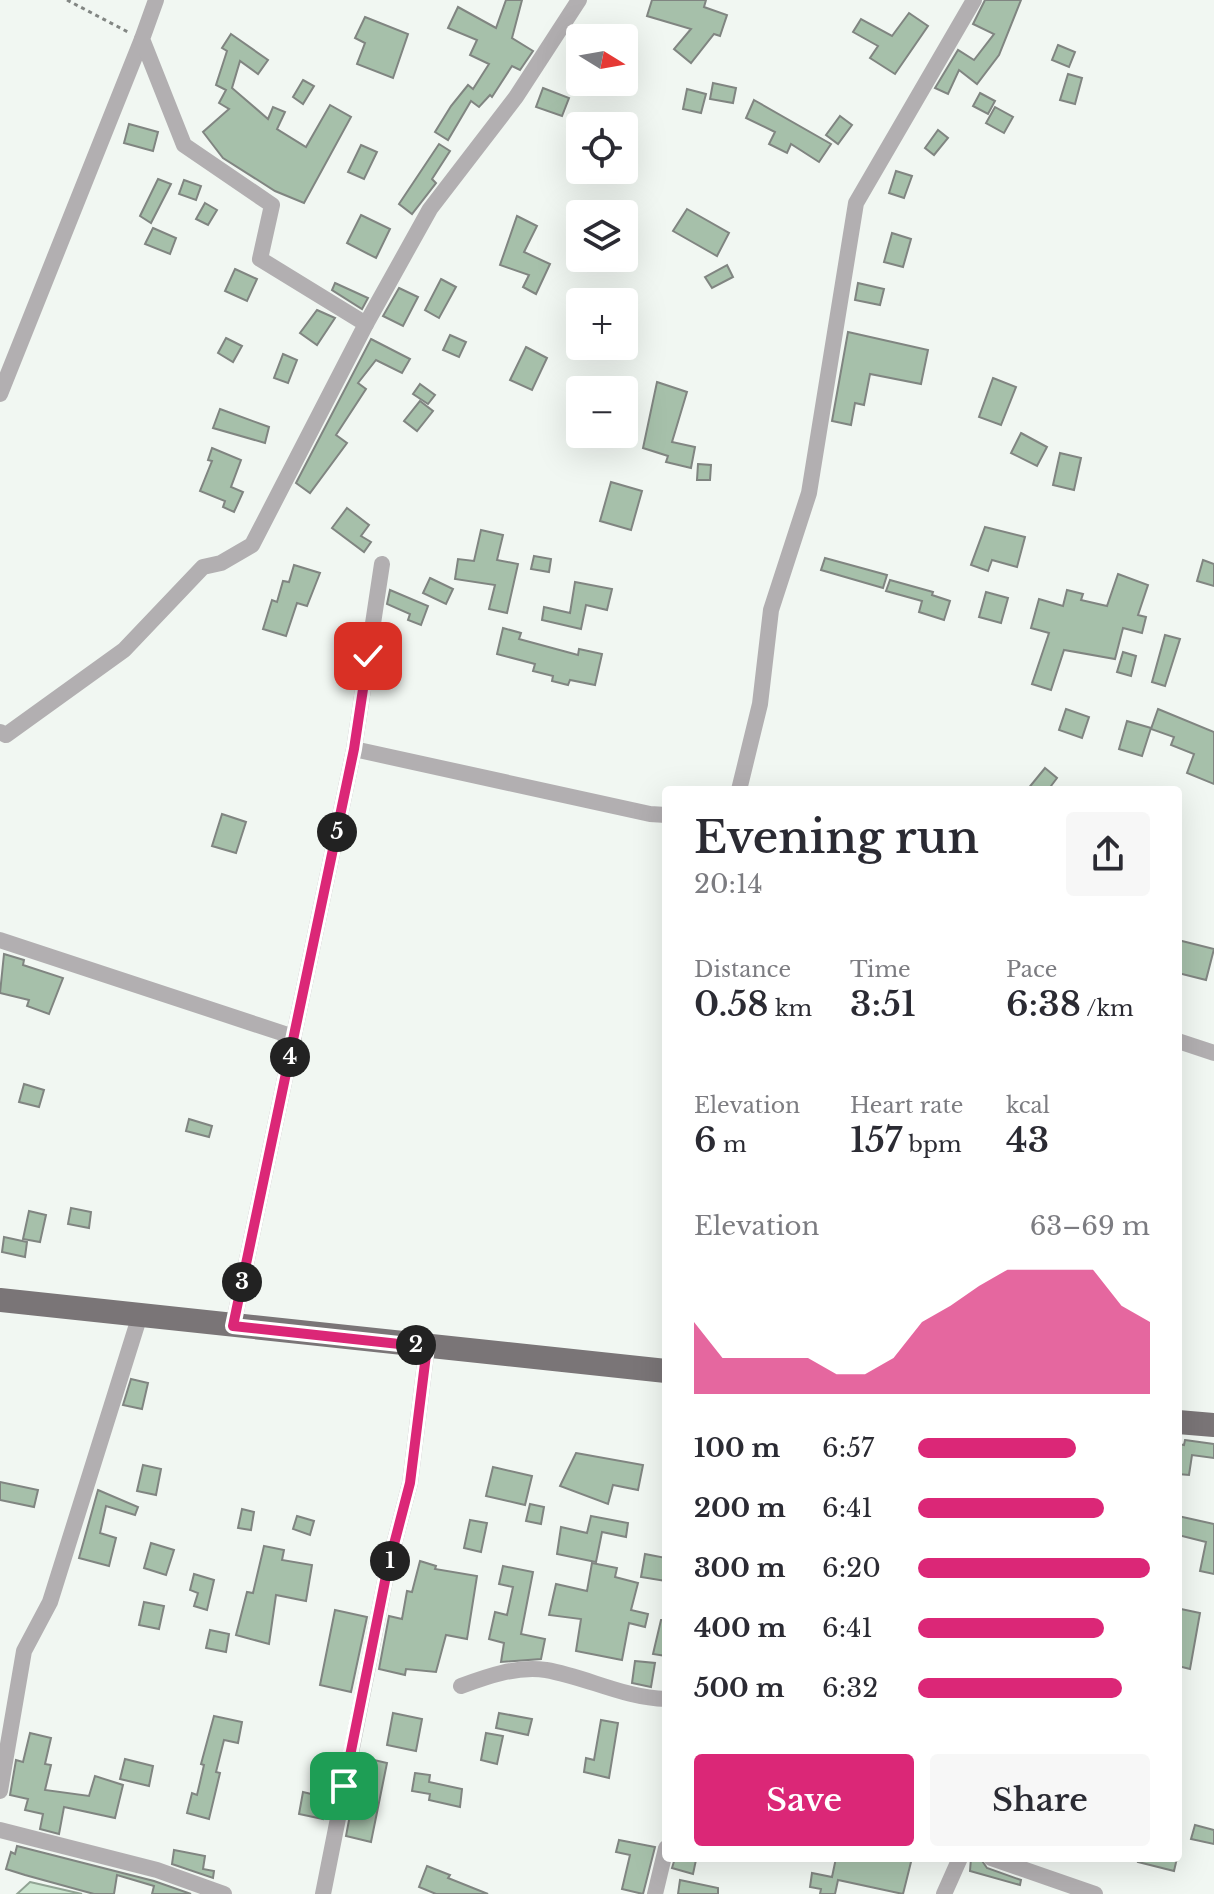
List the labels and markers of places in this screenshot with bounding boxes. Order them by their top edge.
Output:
pin [334,622,402,690]
pin: 5 [317,812,357,852]
pin: 4 [270,1037,310,1077]
pin: 3 [222,1262,262,1302]
pin: 2 [396,1325,436,1365]
pin: 1 [370,1541,410,1581]
pin [310,1752,378,1820]

